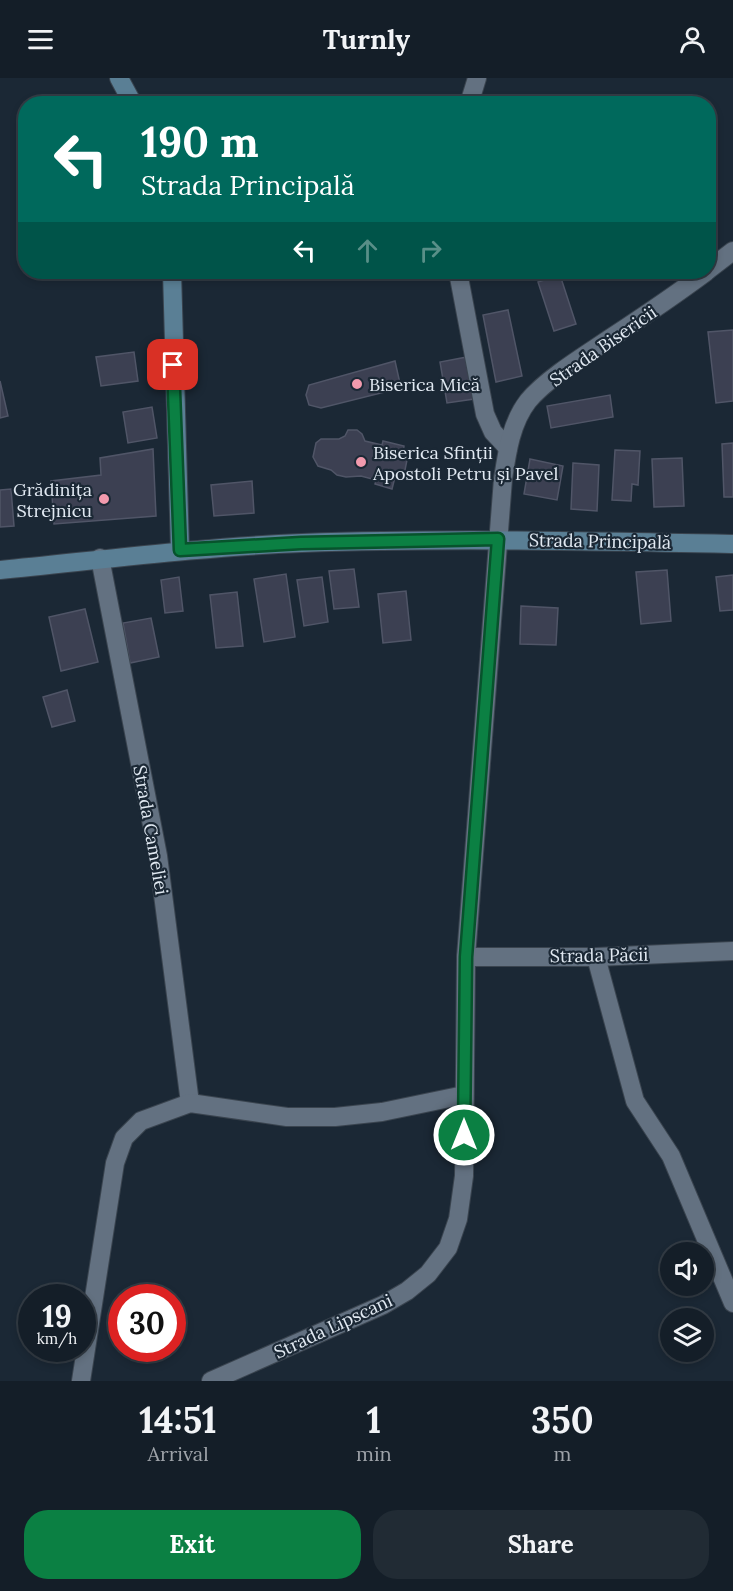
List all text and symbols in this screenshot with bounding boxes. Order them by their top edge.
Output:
text: Turnly [323,22,410,56]
icon: menu [24,23,57,56]
icon: person [676,23,709,56]
text: 190 m [141,115,259,169]
icon: left [42,120,120,198]
text: Strada Principală [141,168,355,202]
icon: left [288,234,321,267]
icon: ahead [351,234,384,267]
icon: right [414,234,447,267]
street label: Strada Bisericii [545,301,661,391]
pin [147,339,198,390]
icon: arrive [156,348,189,381]
place label: Biserica Mică [369,373,480,396]
marker: Biserica Mică [350,377,364,391]
place label: Biserica Sfinții Apostoli Petru și Pavel [372,441,558,485]
marker: Biserica Sfinții Apostoli Petru și Pavel [354,455,368,469]
place label: Grădinița Strejnicu [13,478,92,522]
marker: Grădinița Strejnicu [97,492,111,506]
street label: Strada Principală [529,528,671,554]
street label: Strada Cameliei [128,763,174,897]
street label: Strada Păcii [550,943,648,967]
position arrow [432,1103,496,1167]
map controls [660,1242,714,1362]
button: sound [660,1242,714,1296]
speed limit sign: 30 [108,1284,186,1362]
street label: Strada Lipscani [270,1288,396,1364]
text: 19 [42,1297,72,1335]
button: layers [660,1308,714,1362]
text: km/h [37,1329,77,1348]
text: 14:51 [139,1397,217,1443]
text: 1 [367,1397,381,1443]
text: 350 [531,1397,594,1443]
text: Arrival [147,1441,209,1466]
text: min [356,1441,392,1466]
text: m [553,1441,571,1466]
button: Exit [24,1510,361,1579]
button: Share [373,1510,709,1579]

